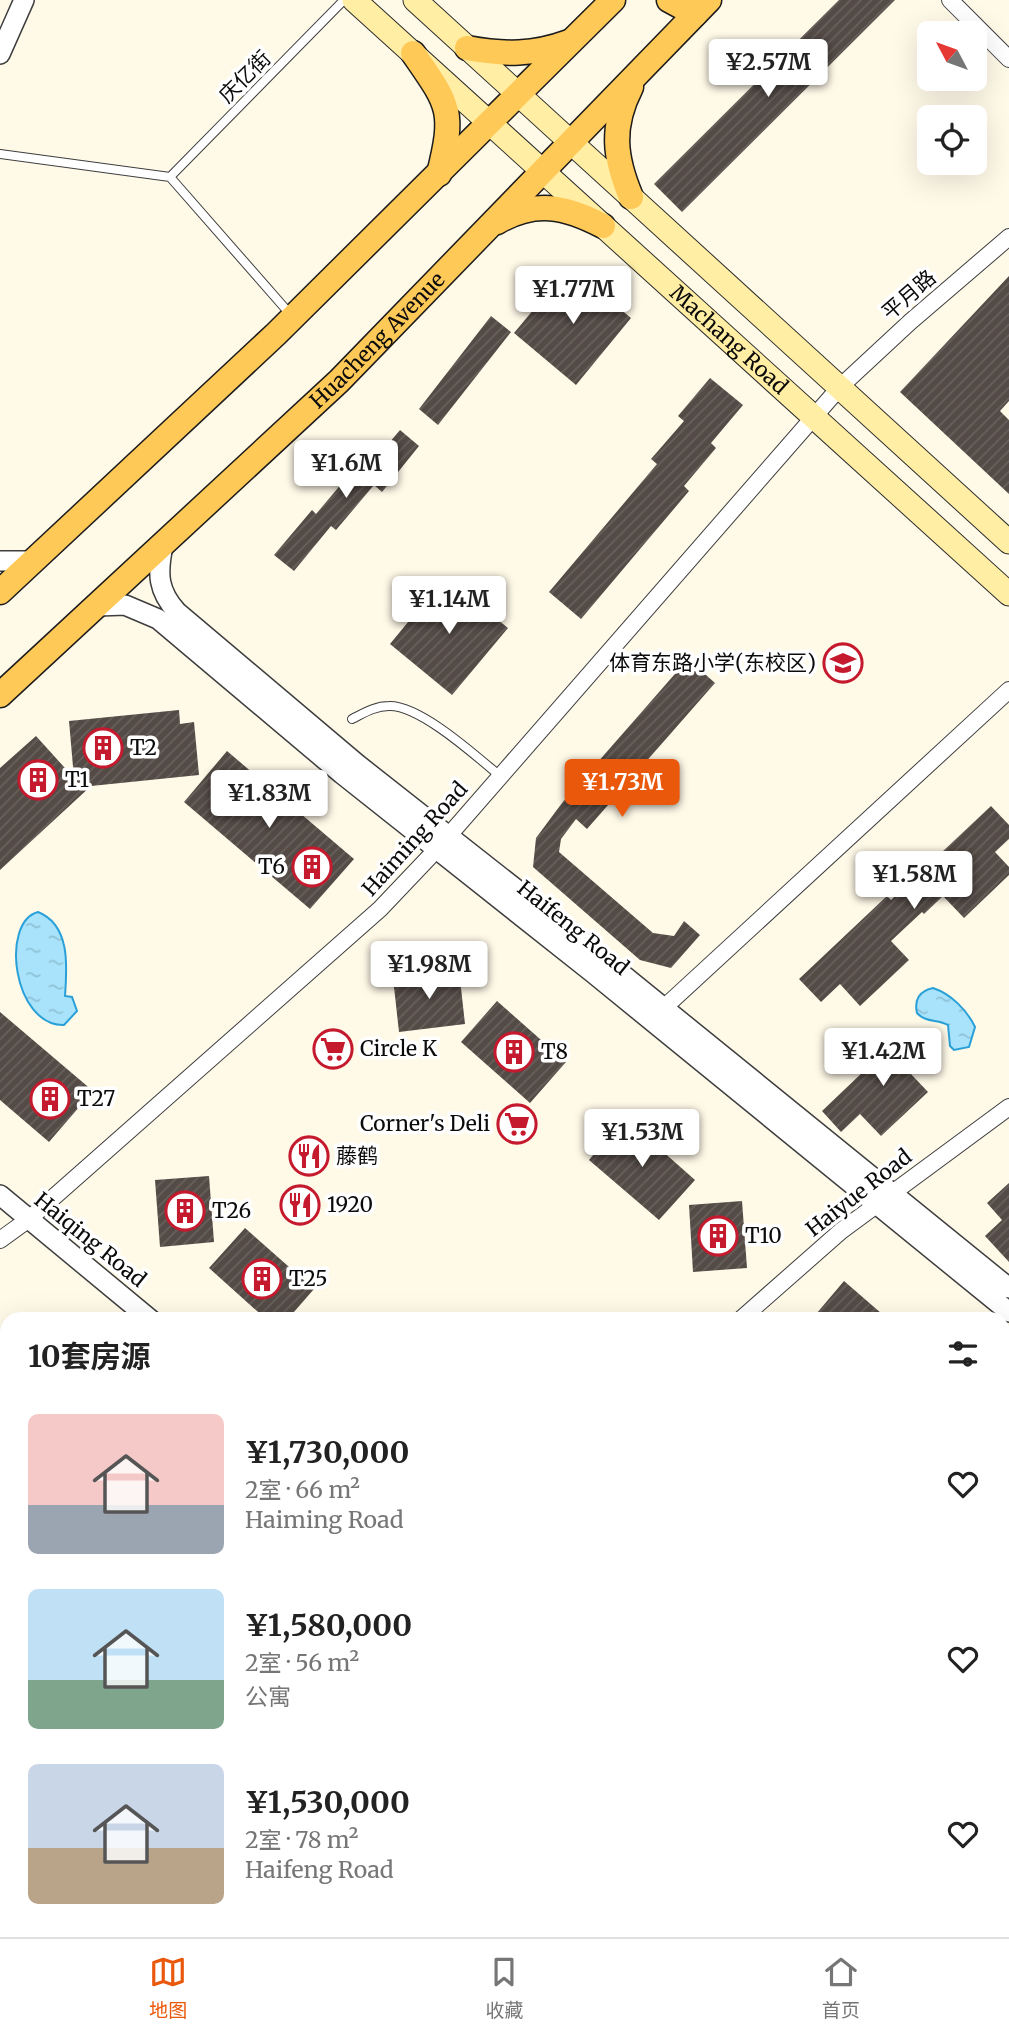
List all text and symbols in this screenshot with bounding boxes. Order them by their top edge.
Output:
north arrow [917,21,987,91]
map controls [917,21,987,175]
pin: ¥2.57M [711,40,825,99]
street label: 庆亿街 [213,45,276,108]
text: ¥2.57M [725,47,811,76]
button: locate [917,105,987,175]
street label: 平月路 [876,264,941,325]
street label: Huacheng Avenue [304,266,450,414]
pin: ¥1.77M [516,266,630,326]
text: ¥1.77M [531,274,615,303]
street label: Machang Road [665,279,794,400]
pin: ¥1.6M [297,440,395,500]
text: ¥1.6M [310,448,382,477]
pin: ¥1.14M [392,576,506,636]
text: ¥1.14M [408,584,490,613]
school or university icon: 体育东路小学(东校区) [822,642,864,684]
place label: 体育东路小学(东校区) [609,649,816,676]
building icon: T2 [82,727,124,769]
place label: T2 [130,734,157,761]
building icon: T1 [17,759,59,801]
pin: ¥1.73M [565,760,679,819]
place label: T1 [65,766,89,793]
text: ¥1.73M [581,767,663,796]
pin: ¥1.83M [212,770,326,830]
street label: Haiming Road [356,776,473,901]
text: ¥1.83M [227,778,311,807]
building icon: T6 [291,846,333,888]
pin: ¥1.58M [857,852,971,911]
place label: T6 [258,853,285,880]
text: ¥1.58M [871,859,957,888]
street label: Haifeng Road [512,874,635,981]
pin: ¥1.98M [372,942,486,1001]
text: ¥1.98M [387,949,471,978]
supermarket icon: Circle K [312,1028,354,1070]
pin: ¥1.42M [826,1028,940,1088]
building icon: T8 [493,1031,535,1073]
place label: Circle K [360,1035,438,1062]
text: ¥1.42M [840,1036,926,1065]
place label: T8 [541,1038,568,1065]
building icon: T27 [29,1078,71,1120]
place label: T27 [77,1085,115,1112]
supermarket icon: Corner's Deli [496,1103,538,1145]
place label: Corner's Deli [360,1110,490,1137]
pin: ¥1.53M [585,1110,699,1169]
text: ¥1.53M [600,1117,684,1146]
restaurant icon: 藤鹤 [288,1135,330,1177]
place label: 藤鹤 [336,1142,378,1169]
street label: Haiyue Road [800,1143,917,1242]
restaurant icon: 1920 [279,1184,321,1226]
street label: Haiqing Road [29,1186,152,1293]
building icon: T26 [164,1190,206,1232]
place label: 1920 [327,1191,373,1218]
place label: T26 [212,1197,251,1224]
building icon: T10 [697,1215,739,1257]
place label: T10 [745,1222,782,1249]
building icon: T25 [241,1258,283,1300]
place label: T25 [289,1265,328,1292]
icon: filters [944,1335,982,1373]
text: 10套房源 [28,1337,151,1375]
text: ¥1,730,000 [245,1433,409,1471]
icon: home [84,1442,168,1526]
icon: heart [944,1465,982,1503]
text: 2室 · 66 m² [245,1475,360,1504]
text: Haiming Road [245,1505,404,1534]
text: ¥1,580,000 [245,1606,412,1644]
icon: home [84,1617,168,1701]
icon: heart [944,1640,982,1678]
text: 2室 · 56 m² [245,1648,359,1677]
text: 公寓 [245,1682,291,1711]
text: ¥1,530,000 [245,1783,410,1821]
icon: home [84,1792,168,1876]
icon: heart [944,1815,982,1853]
text: 2室 · 78 m² [245,1825,358,1854]
text: Haifeng Road [245,1855,394,1884]
tab: 地图 [149,1953,187,2022]
tab: 收藏 [485,1953,524,2022]
tab: 首页 [822,1953,860,2022]

